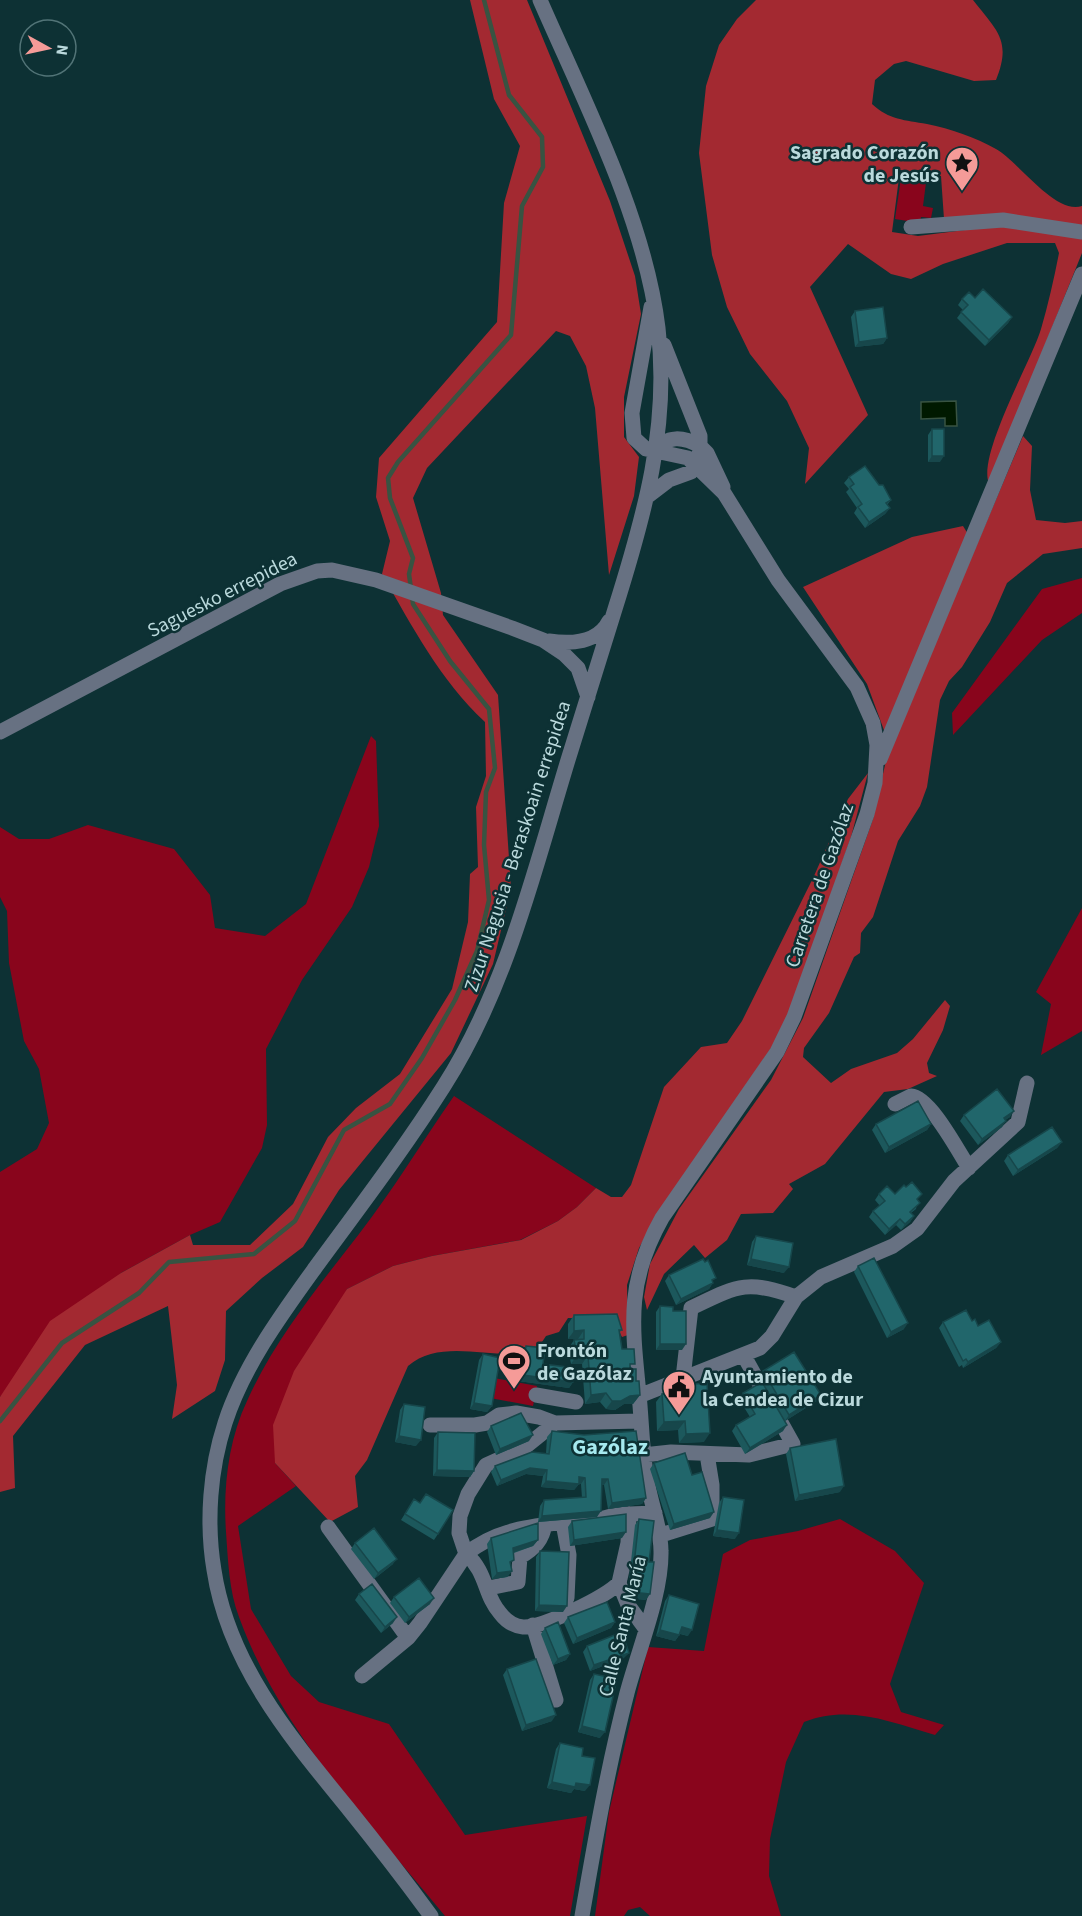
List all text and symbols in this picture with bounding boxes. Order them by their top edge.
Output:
north arrow [18,18,78,78]
text: N [50,43,73,57]
place label: Sagrado Corazón de Jesús [790,139,939,190]
place icon: Sagrado Corazón de Jesús [944,145,980,192]
street label: Saguesko errepidea [143,545,302,645]
street label: Zizur Nagusia - Beraskoain errepidea [458,697,578,995]
street label: Carretera de Gazólaz [779,799,861,971]
place label: Frontón de Gazólaz [537,1337,632,1388]
sports icon: Frontón de Gazólaz [496,1343,532,1390]
place label: Ayuntamiento de la Cendea de Cizur [701,1363,863,1414]
public building icon: Ayuntamiento de la Cendea de Cizur [661,1369,697,1416]
district label: Gazólaz [572,1431,648,1463]
street label: Calle Santa María [592,1553,654,1700]

